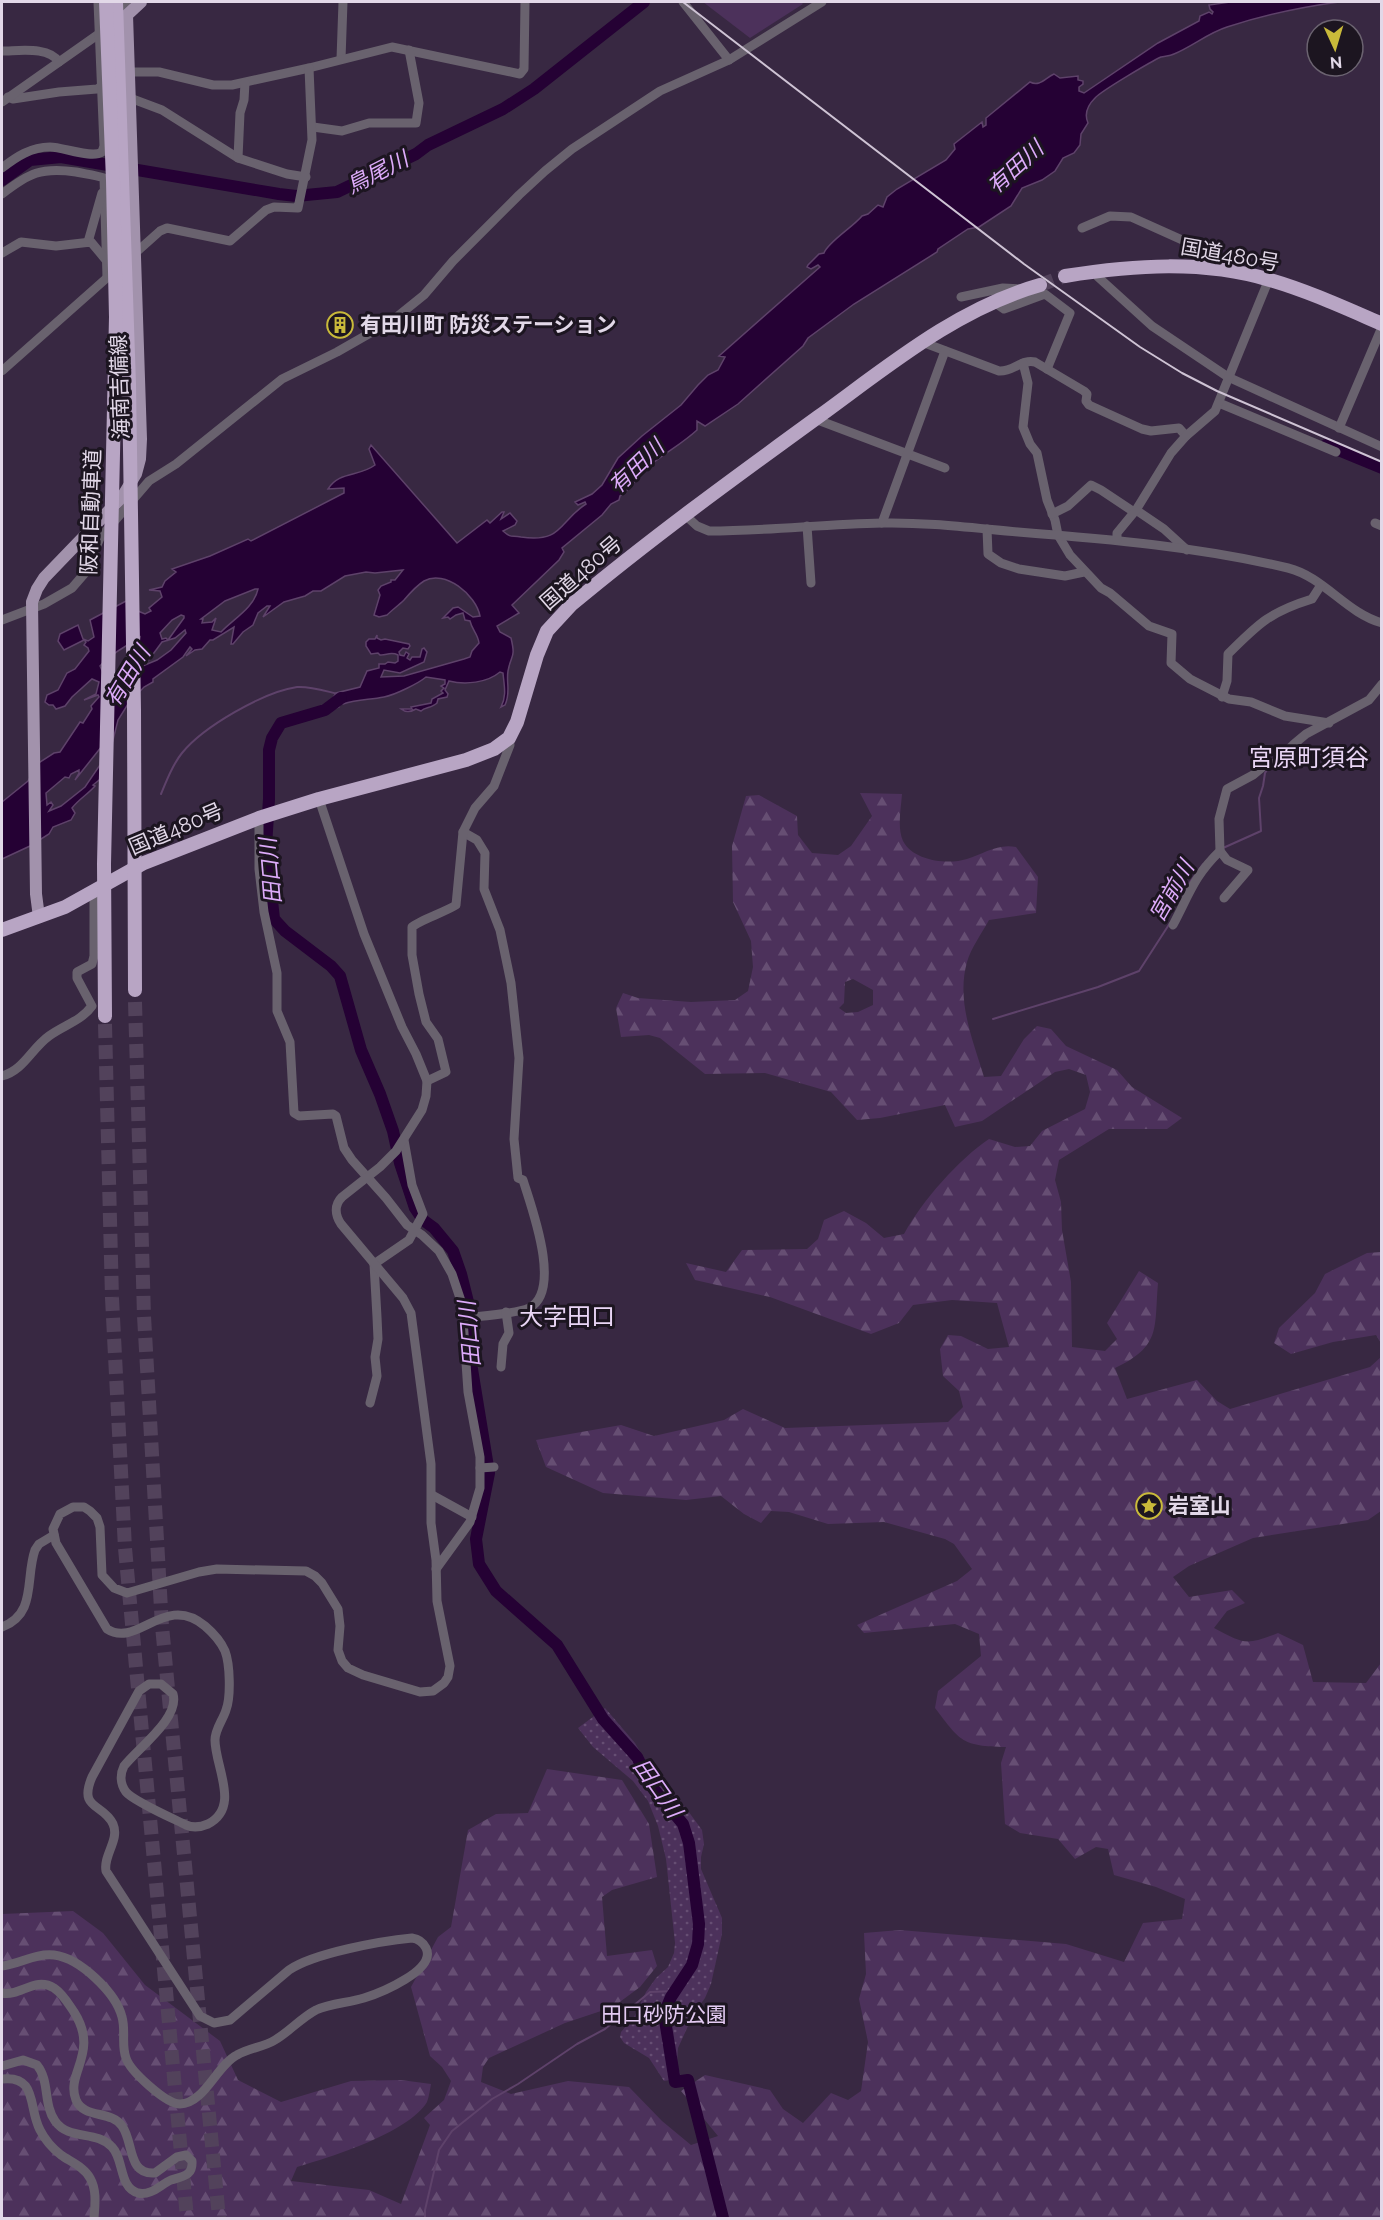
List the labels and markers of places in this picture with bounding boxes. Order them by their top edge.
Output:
building icon: 有田川町 防災ステーション [325,310,355,340]
place label: 有田川町 防災ステーション [360,312,617,337]
place icon: 岩室山 [1134,1491,1164,1521]
place label: 岩室山 [1168,1493,1231,1518]

